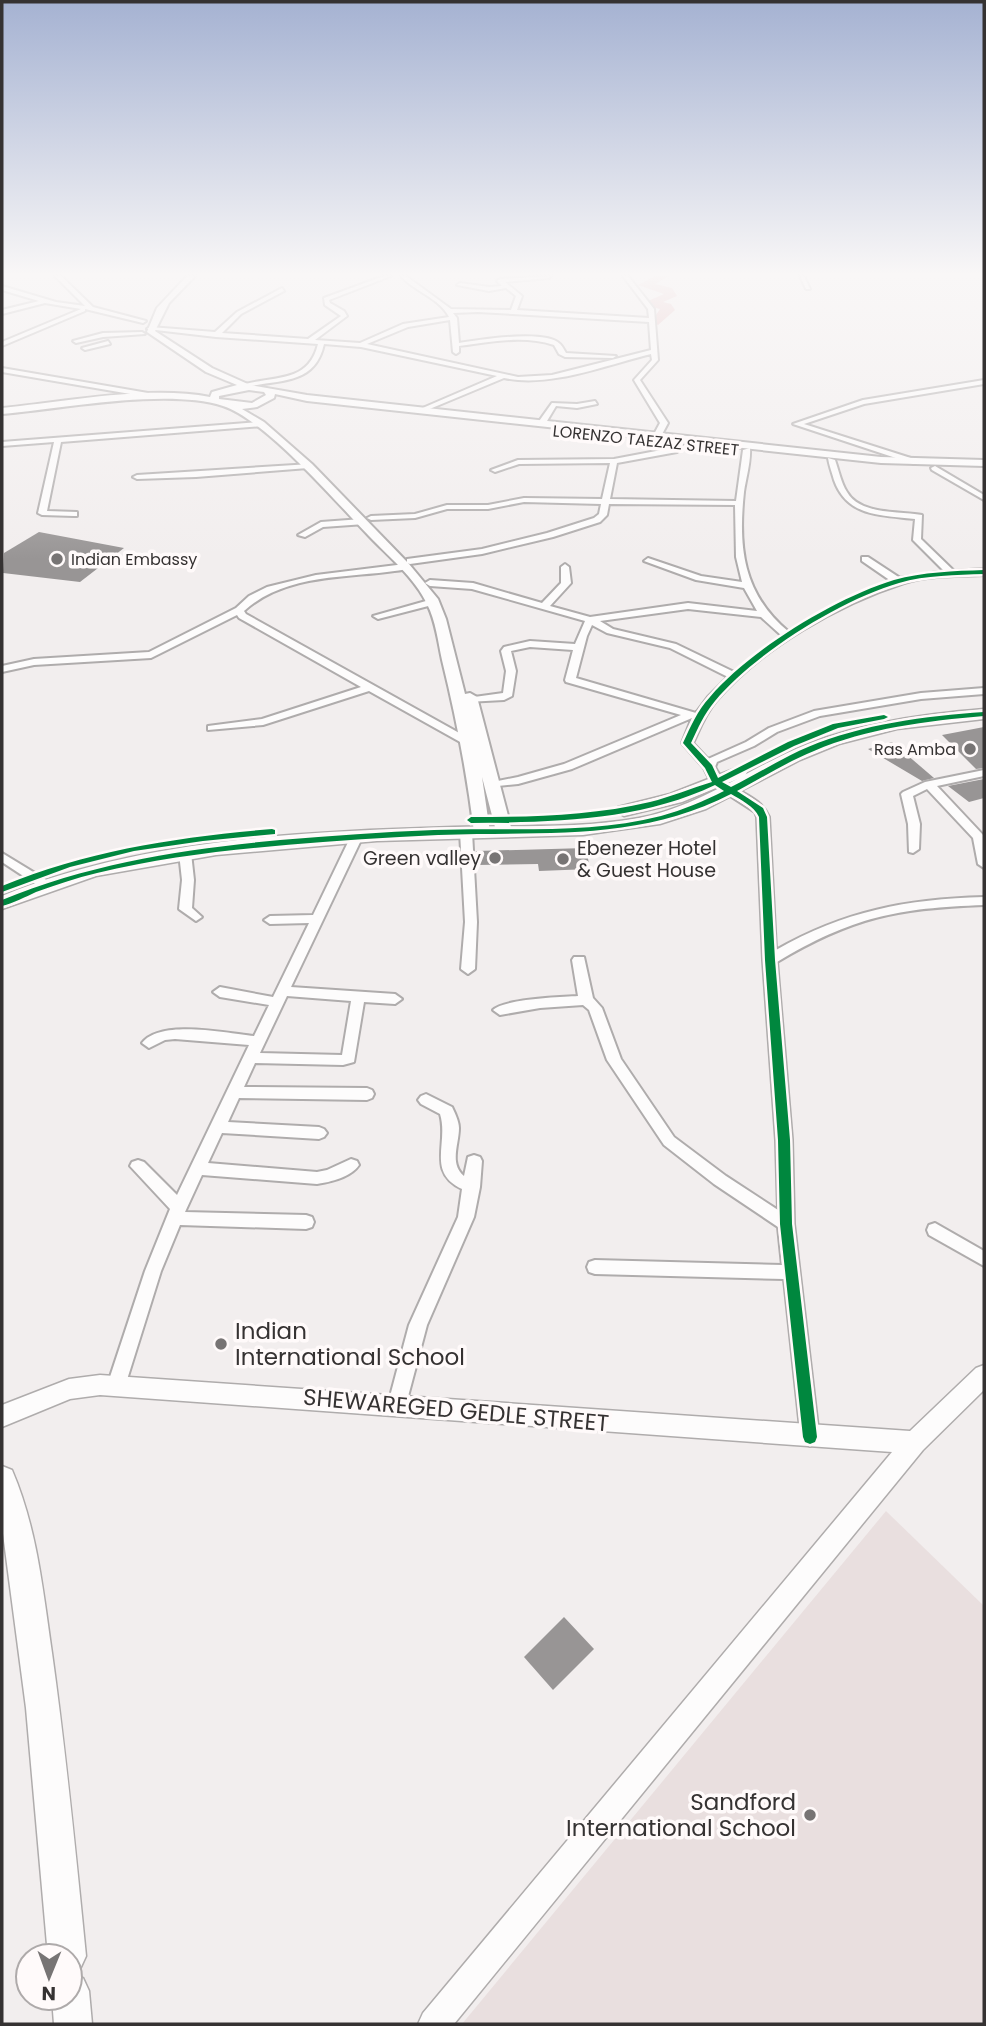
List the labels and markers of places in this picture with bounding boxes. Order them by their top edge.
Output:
place label: Indian Embassy [71,548,197,571]
marker: Indian Embassy [49,551,65,567]
place label: Ras Amba [874,738,956,761]
marker: Ras Amba [962,741,978,757]
place label: Ebenezer Hotel & Guest House [577,835,717,884]
place label: Green valley [363,845,481,872]
marker: Green valley [487,850,503,866]
marker: Ebenezer Hotel & Guest House [555,851,571,867]
place label: Indian International School [235,1315,465,1373]
marker: Indian International School [213,1336,229,1352]
place label: Sandford International School [566,1786,796,1844]
marker: Sandford International School [802,1807,818,1823]

